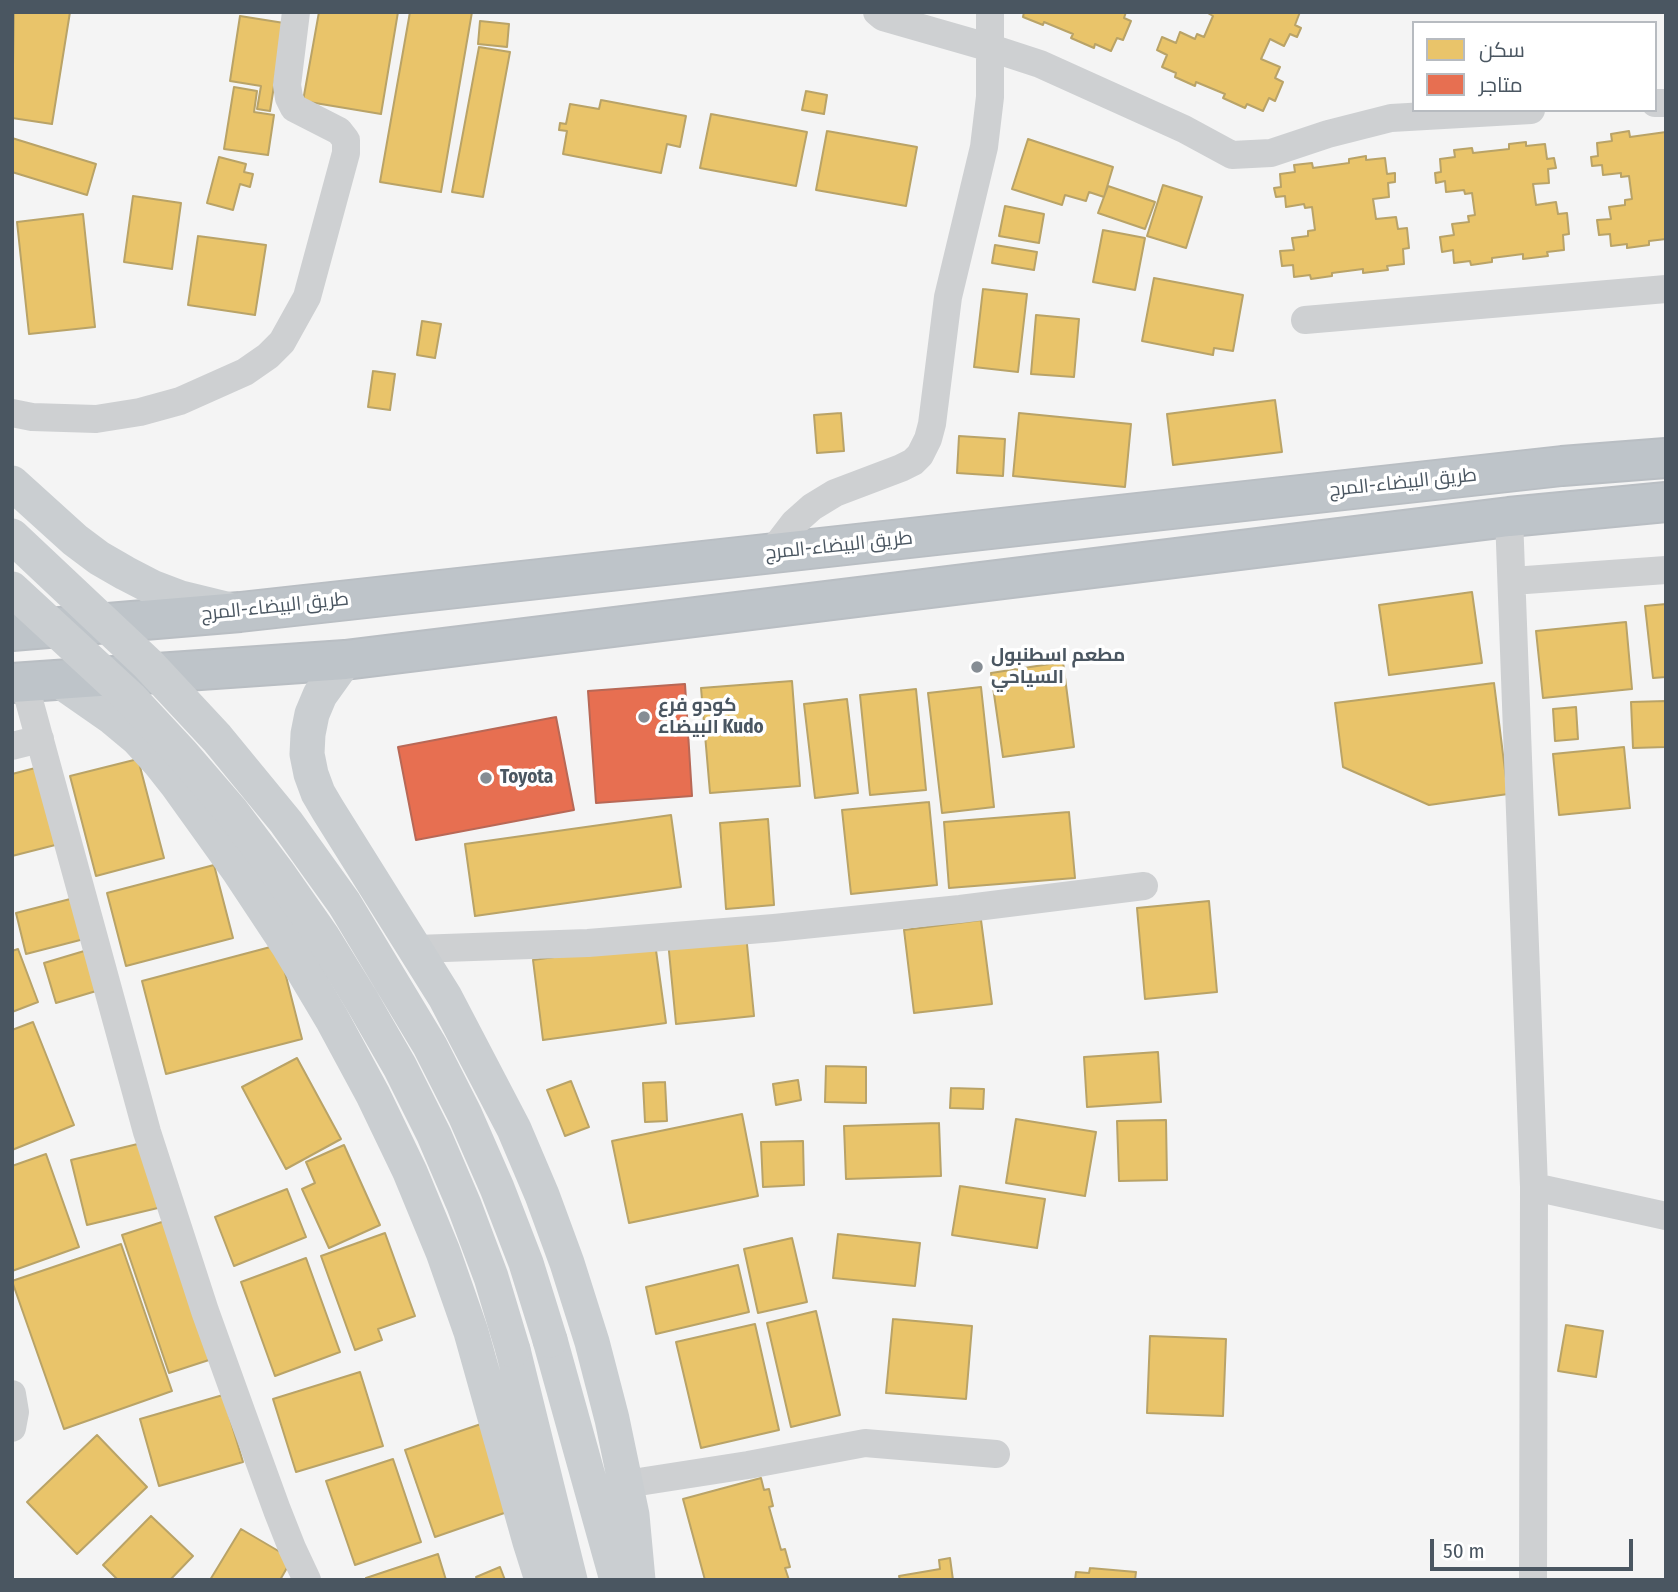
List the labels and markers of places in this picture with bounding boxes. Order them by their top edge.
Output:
place label: مطعم اسطنبول السياحي [991,645,1125,689]
marker: مطعم اسطنبول السياحي [969,659,985,675]
place label: كودو فرع البيضاء Kudo [658,695,764,739]
marker: كودو فرع البيضاء Kudo [636,709,652,725]
place label: Toyota [500,767,553,789]
marker: Toyota [478,770,494,786]

